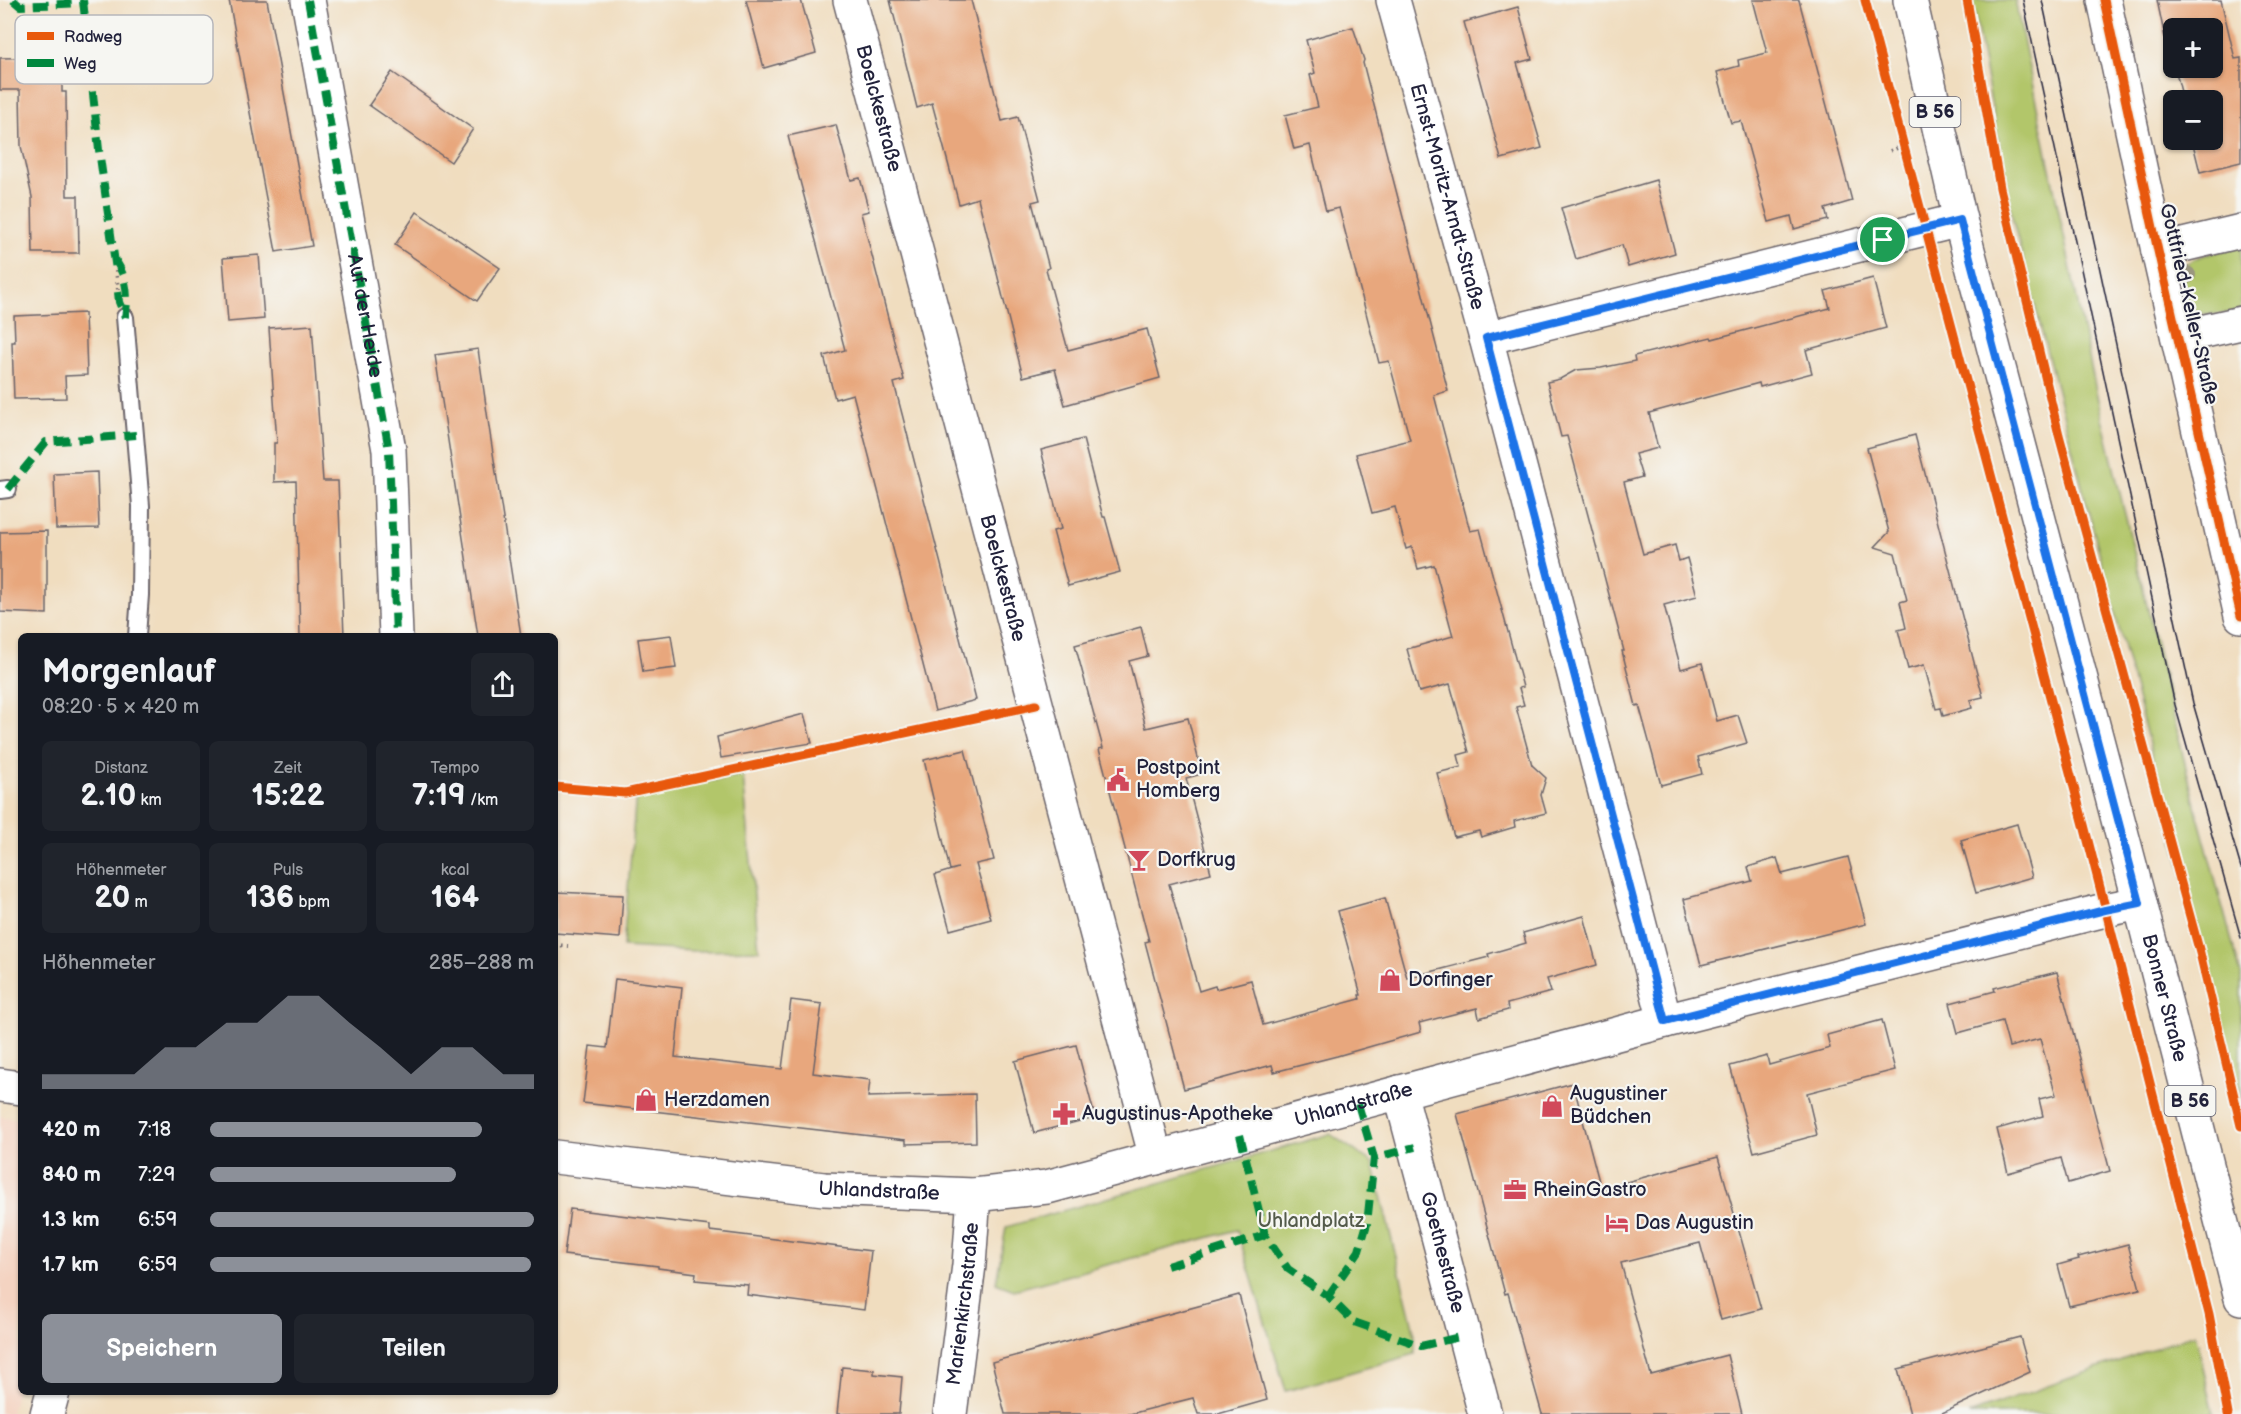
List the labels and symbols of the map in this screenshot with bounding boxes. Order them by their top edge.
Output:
legend [15,15,213,84]
text: Radweg [64,28,122,47]
street label: Boelckestraße [850,42,907,175]
text: Weg [64,55,96,74]
street label: Ernst-Moritz-Arndt-Straße [1405,81,1490,313]
road number: B 56 [1910,97,1960,127]
street label: Gottfried-Keller-Straße [2154,201,2224,407]
pin [1857,214,1908,265]
street label: Auf der Heide [342,252,388,380]
street label: Boelckestraße [975,512,1031,644]
place label: Postpoint Homberg [1136,756,1220,803]
public building icon: Postpoint Homberg [1105,767,1131,793]
bar icon: Dorfkrug [1126,847,1152,873]
place label: Dorfkrug [1157,848,1236,872]
street label: Bonner Straße [2136,931,2192,1065]
shop icon: Dorfinger [1377,967,1403,993]
place label: Dorfinger [1408,968,1493,992]
street label: Uhlandstraße [1292,1077,1416,1132]
place label: Augustiner Büdchen [1570,1082,1668,1129]
road number: B 56 [2164,1086,2216,1116]
shop icon: Herzdamen [633,1087,659,1113]
place label: Herzdamen [664,1088,770,1112]
shop icon: Augustiner Büdchen [1539,1093,1565,1119]
pharmacy icon: Augustinus-Apotheke [1051,1101,1077,1127]
place label: Augustinus-Apotheke [1082,1102,1273,1126]
street label: Uhlandstraße [818,1177,940,1206]
office icon: RheinGastro [1502,1177,1528,1203]
place label: RheinGastro [1533,1178,1647,1202]
street label: Goethestraße [1415,1189,1470,1316]
park label: Uhlandplatz [1257,1209,1365,1233]
hotel icon: Das Augustin [1604,1210,1630,1236]
place label: Das Augustin [1635,1211,1754,1235]
street label: Marienkirchstraße [942,1221,984,1387]

